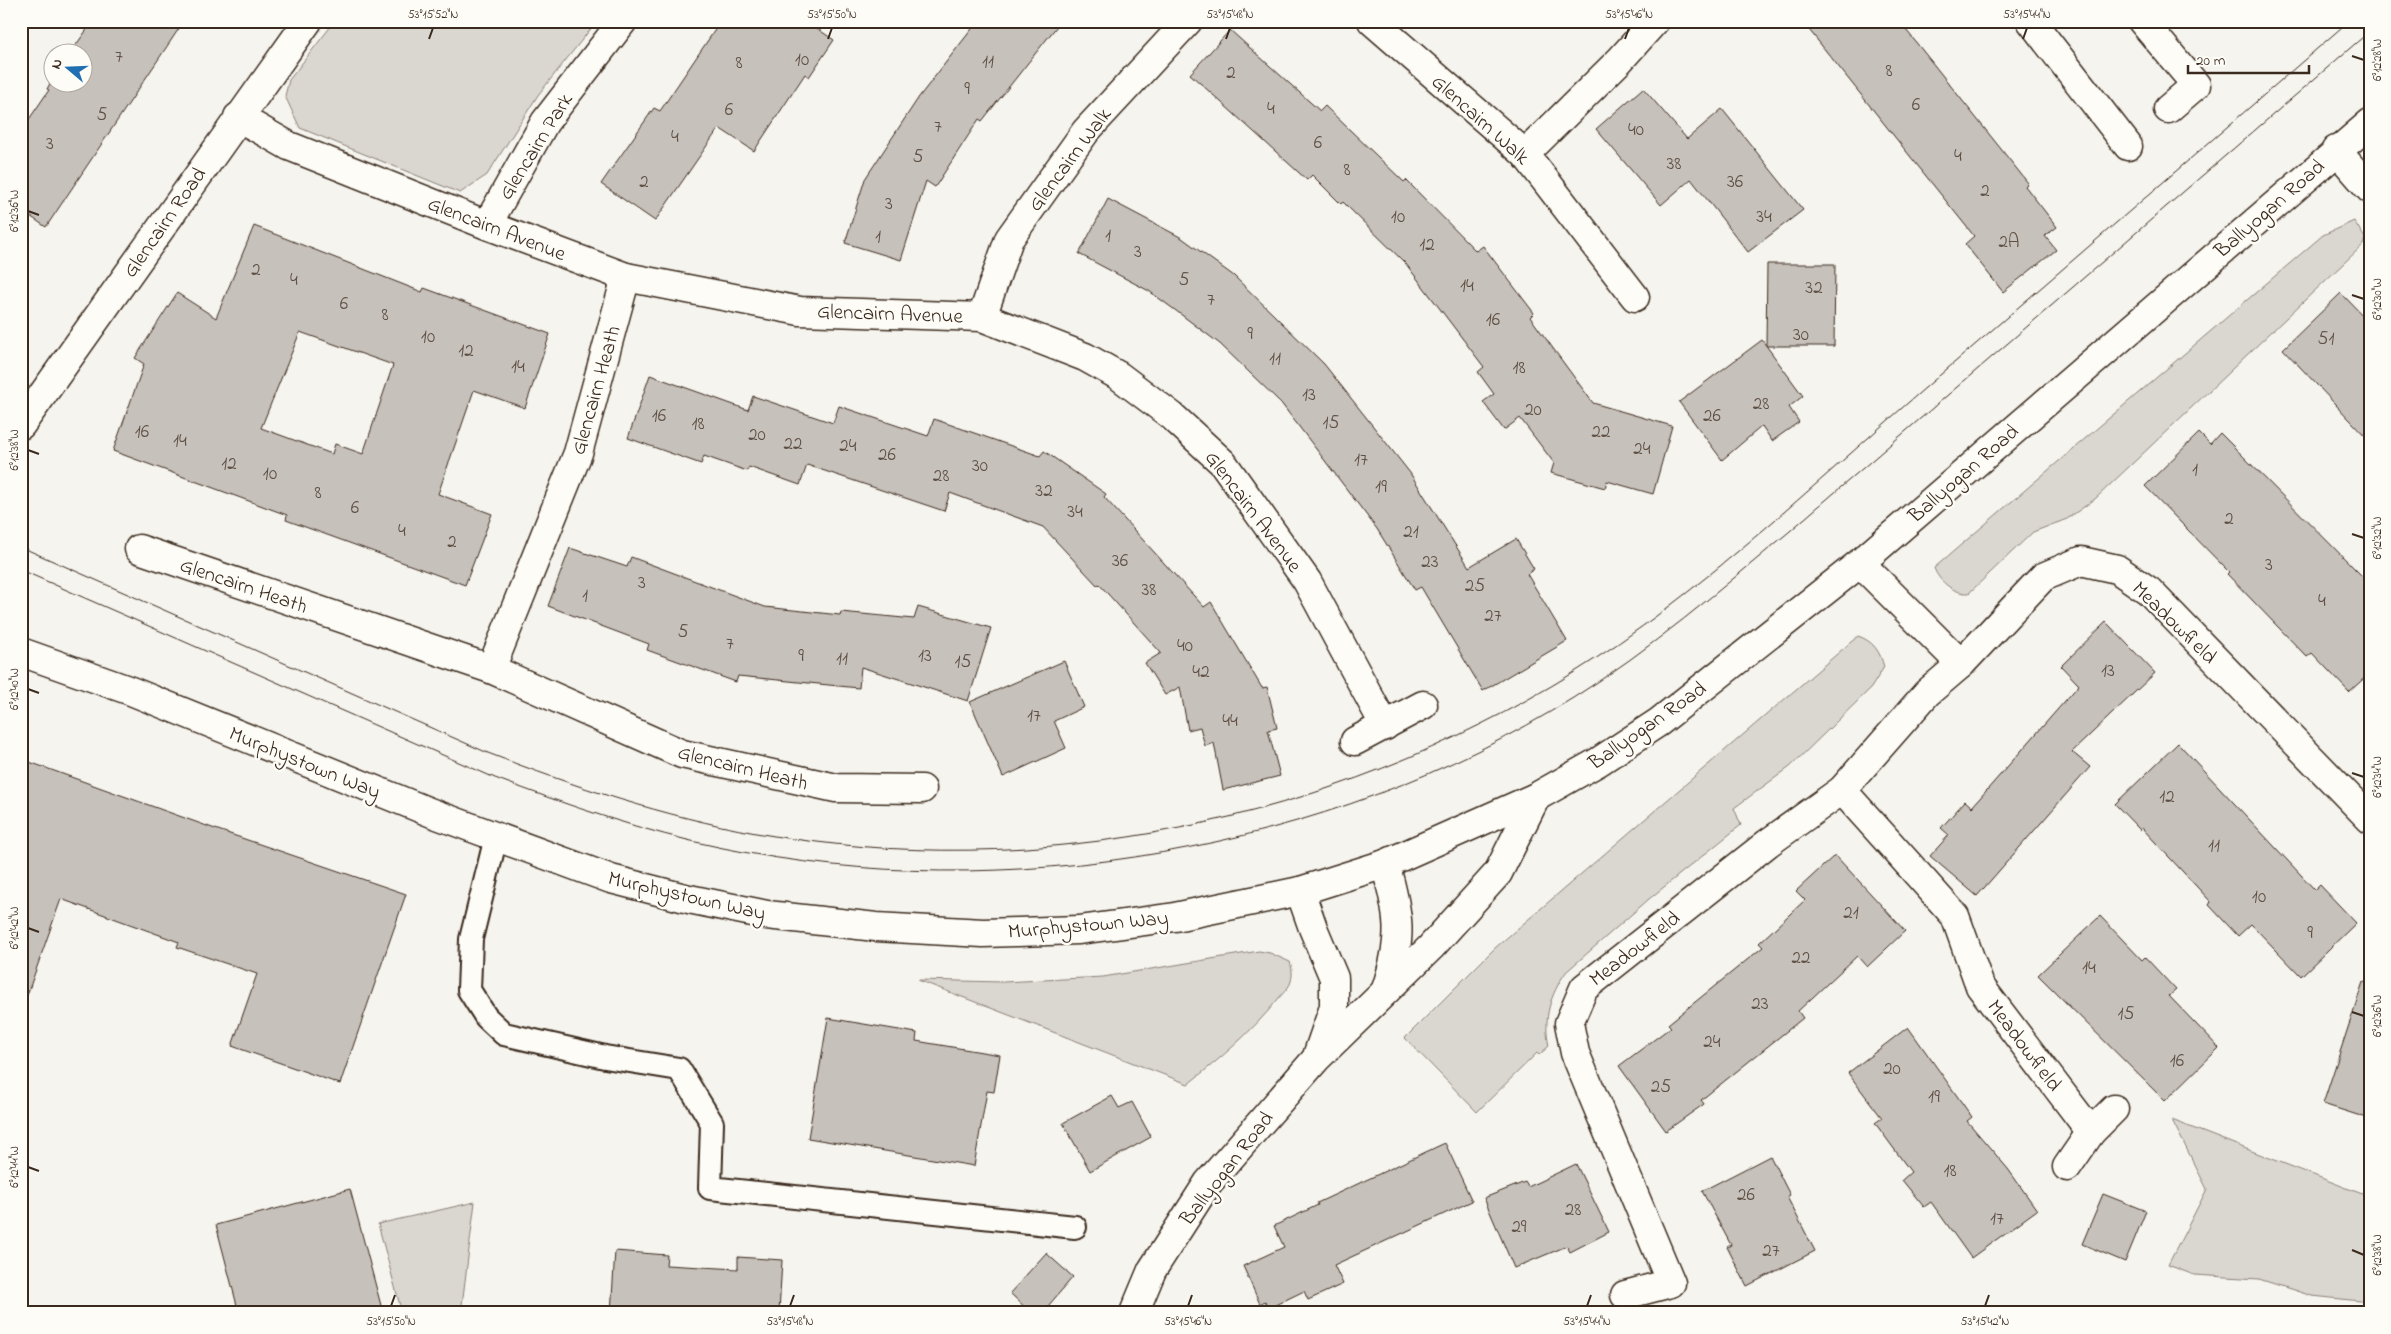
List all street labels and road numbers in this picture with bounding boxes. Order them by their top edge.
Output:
street label: Glencairn Walk [1424,68,1536,173]
street label: Glencairn Park [492,87,582,206]
street label: Glencairn Walk [1021,101,1120,218]
street label: Ballyogan Road [2208,153,2334,268]
street label: Glencairn Road [116,162,215,284]
street label: Glencairn Avenue [423,190,570,270]
street label: Glencairn Avenue [817,297,964,333]
street label: Glencairn Heath [564,322,630,459]
street label: Ballyogan Road [1902,418,2028,533]
street label: Glencairn Avenue [1197,445,1309,580]
street label: Glencairn Heath [176,551,311,623]
street label: Meadowfield [2124,575,2223,672]
street label: Ballyogan Road [1582,675,1715,781]
street label: Murphystown Way [223,720,385,810]
street label: Glencairn Heath [674,738,811,800]
street label: Murphystown Way [604,864,768,932]
street label: Murphystown Way [1007,904,1170,950]
street label: Meadowfield [1583,904,1687,995]
street label: Meadowfield [1979,994,2068,1099]
street label: Ballyogan Road [1173,1106,1284,1235]

